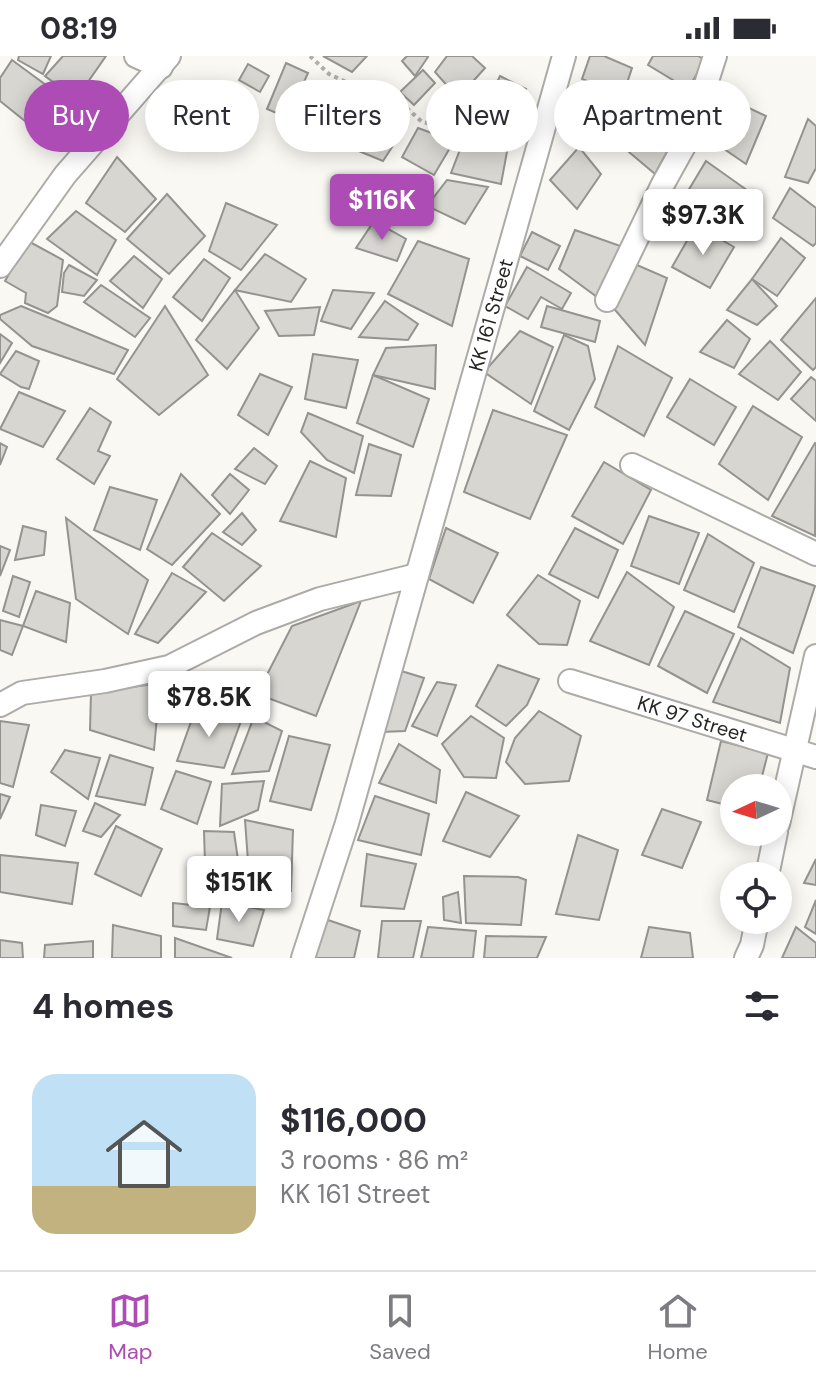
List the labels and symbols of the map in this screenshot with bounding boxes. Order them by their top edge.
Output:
pin: $116K [326,174,438,242]
pin: $97.3K [638,189,768,257]
street label: KK 161 Street [462,256,519,374]
pin: $78.5K [144,671,274,739]
street label: KK 97 Street [634,690,751,748]
north arrow [720,774,792,846]
pin: $151K [183,856,295,924]

